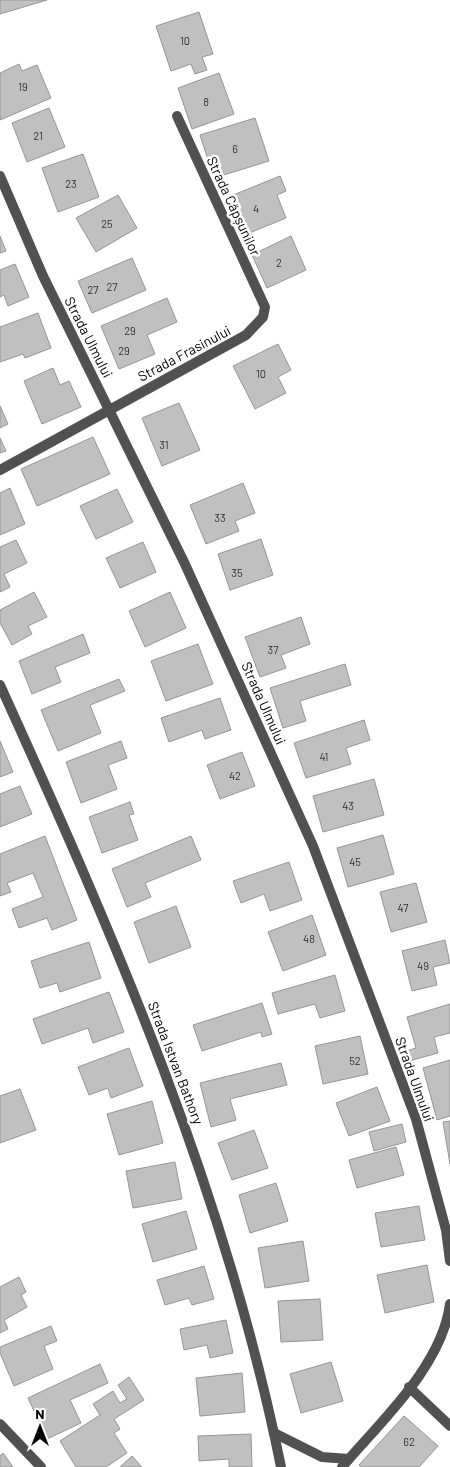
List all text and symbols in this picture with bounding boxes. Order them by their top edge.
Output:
house number: 10 [180,34,190,47]
house number: 19 [18,80,28,93]
house number: 8 [203,95,209,108]
house number: 21 [33,129,43,142]
house number: 6 [232,142,238,155]
street label: Strada Căpșunilor [204,154,264,258]
house number: 23 [65,177,77,190]
house number: 4 [253,202,259,215]
house number: 25 [101,217,113,230]
house number: 2 [276,256,282,269]
house number: 27 [106,280,118,293]
house number: 27 [87,283,99,296]
street label: Strada Ulmului [61,294,117,380]
street label: Strada Frasinului [135,321,233,385]
house number: 29 [124,324,136,337]
house number: 29 [118,344,130,357]
house number: 10 [256,367,266,380]
house number: 31 [159,438,169,451]
house number: 33 [214,511,226,524]
house number: 35 [231,566,243,579]
house number: 37 [268,643,278,656]
street label: Strada Ulmului [238,659,290,747]
house number: 41 [320,750,328,763]
house number: 42 [229,769,241,782]
house number: 43 [342,799,354,812]
house number: 45 [349,855,361,868]
house number: 47 [398,901,408,914]
house number: 48 [303,932,315,945]
house number: 49 [417,959,429,972]
street label: Strada Istvan Bathory [145,999,208,1127]
street label: Strada Ulmului [392,1034,438,1124]
house number: 52 [349,1054,361,1067]
north arrow [15,1402,65,1452]
text: N [35,1405,45,1422]
house number: 62 [403,1435,415,1448]

